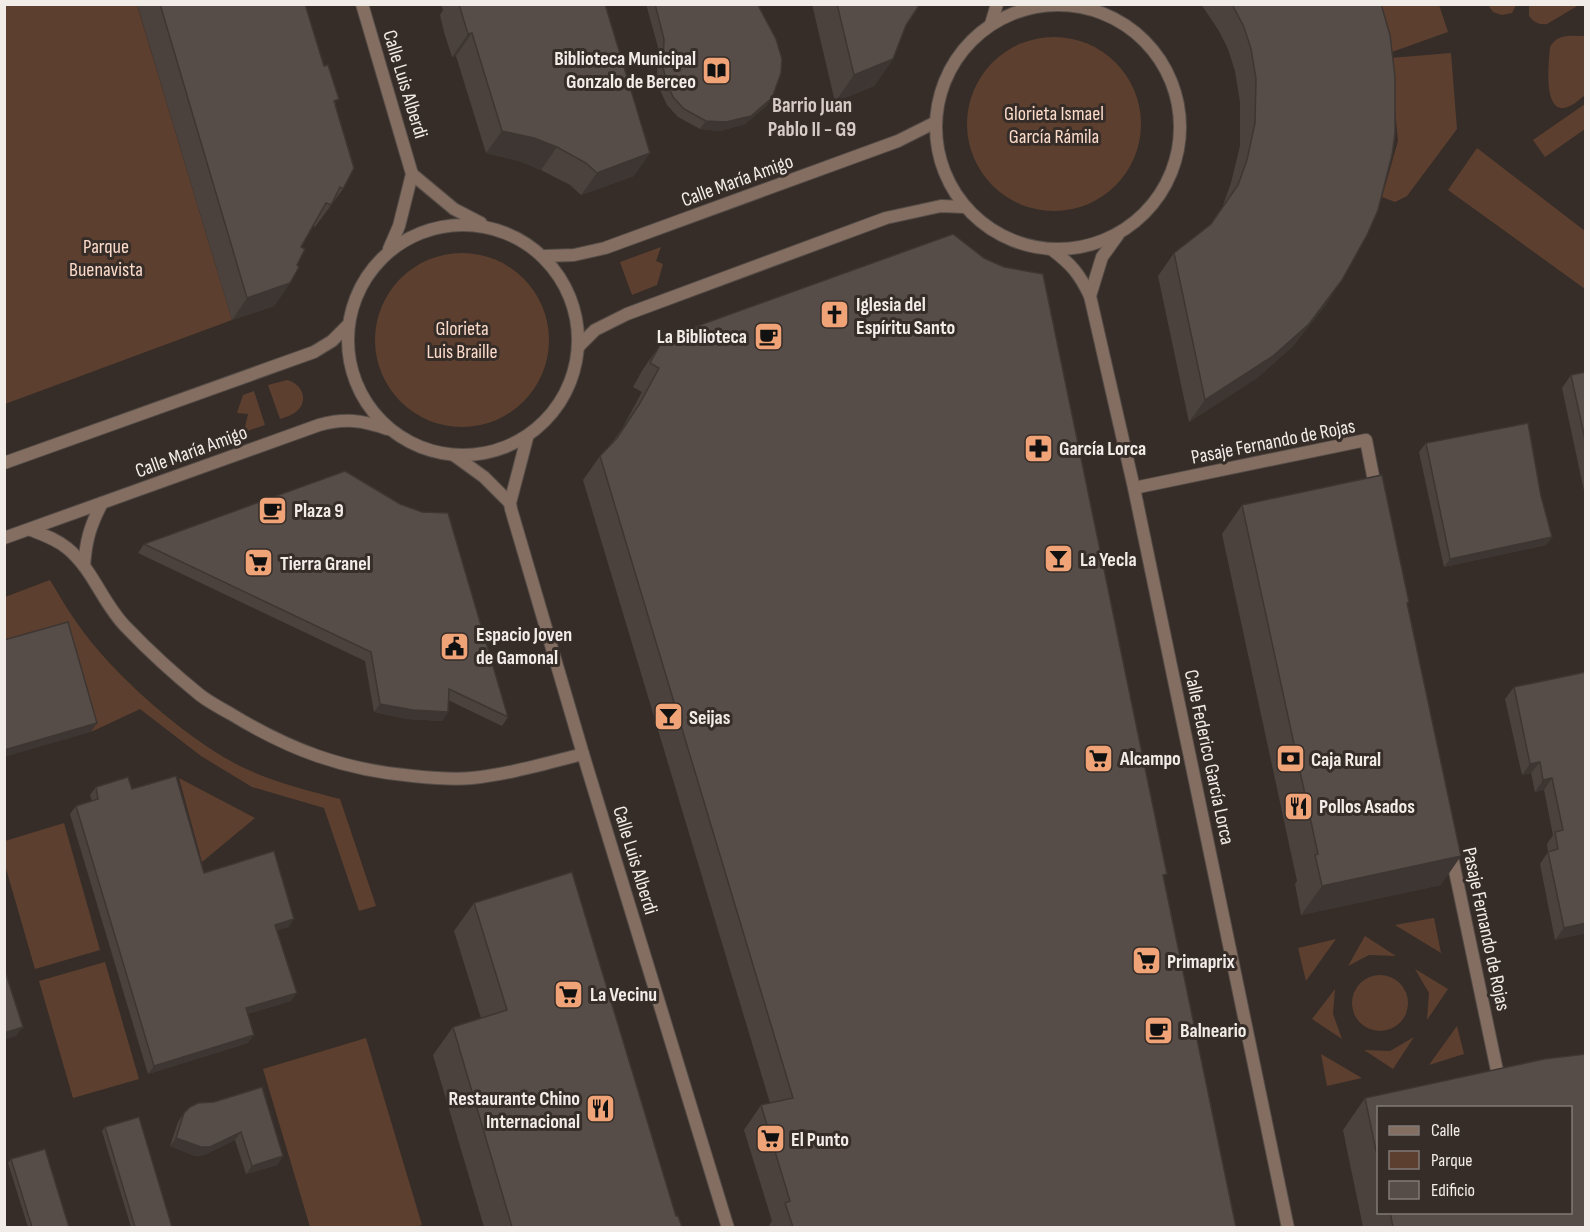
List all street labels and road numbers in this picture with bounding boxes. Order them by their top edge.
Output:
street label: Calle Luis Alberdi [377,27,433,141]
street label: Calle María Amigo [678,150,797,212]
street label: Pasaje Fernando de Rojas [1189,414,1357,470]
street label: Calle María Amigo [132,421,251,483]
street label: Calle Federico García Lorca [1179,668,1239,847]
street label: Calle Luis Alberdi [607,803,663,917]
street label: Pasaje Fernando de Rojas [1457,845,1515,1013]

